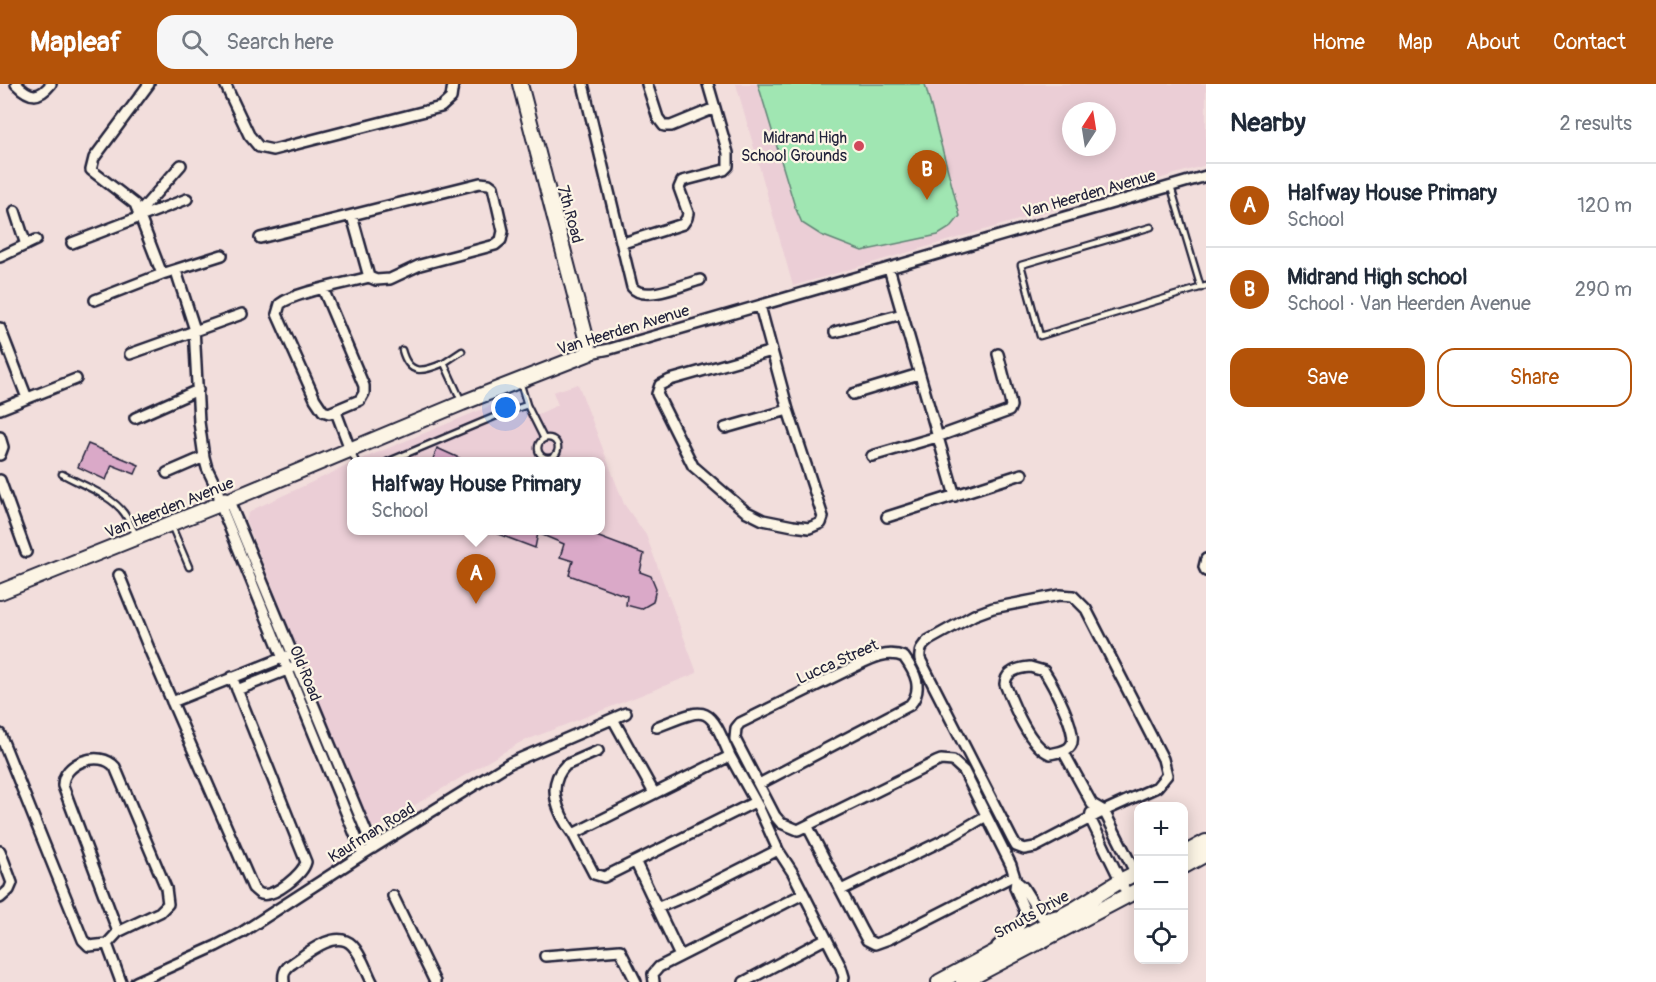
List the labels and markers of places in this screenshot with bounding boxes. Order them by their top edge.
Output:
place label: Midrand High School Grounds [741,128,847,166]
marker: Midrand High School Grounds [852,139,866,153]
pin: B [908,150,946,200]
pin: A [456,554,496,604]

